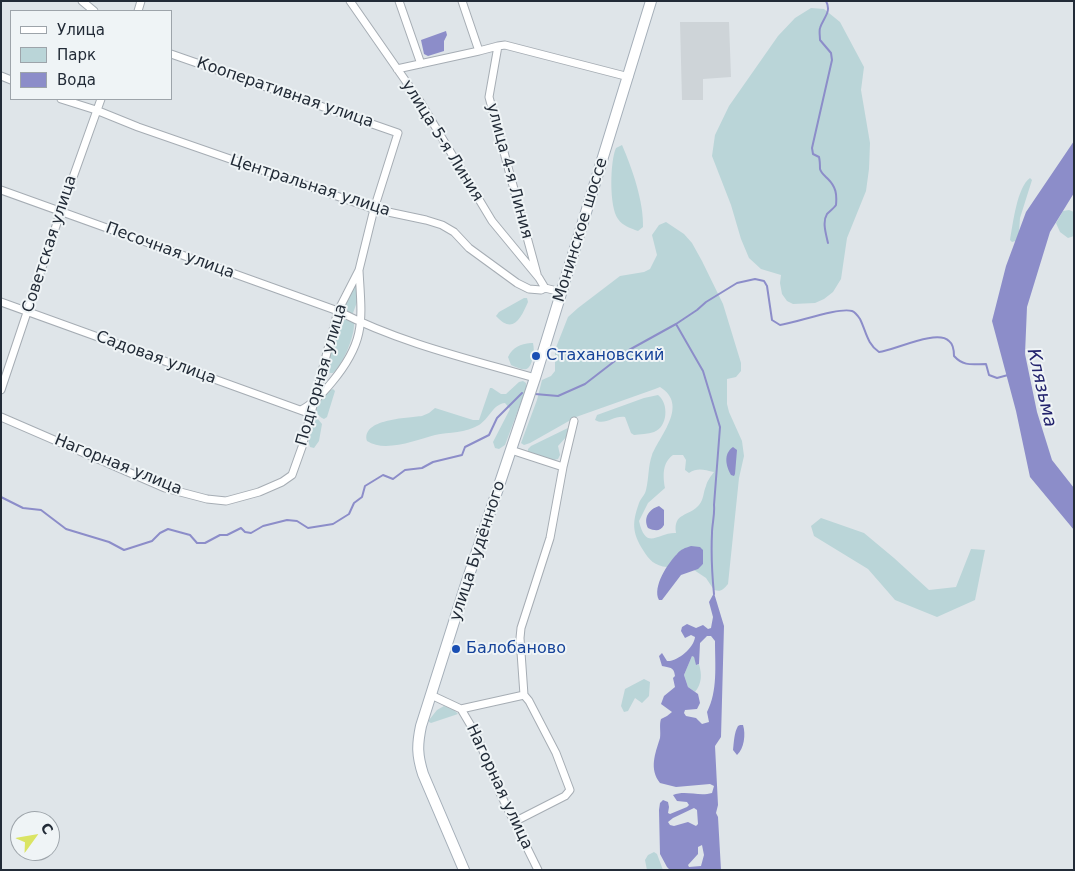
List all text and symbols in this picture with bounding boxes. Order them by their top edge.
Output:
legend [10,10,172,100]
text: Улица [57,21,105,39]
text: Парк [57,46,96,64]
street label: Кооперативная улица [194,54,376,132]
text: Вода [57,71,96,89]
street label: улица 5-я Линия [397,77,487,205]
street label: улица 4-я Линия [482,101,536,241]
street label: Центральная улица [227,151,393,221]
street label: Монинское шоссе [550,155,612,305]
street label: Советская улица [19,173,81,315]
street label: Песочная улица [103,219,237,283]
street label: Подгорная улица [293,302,351,448]
street label: Садовая улица [93,327,219,389]
place label: Стахановский [546,346,665,366]
water label: Клязьма [1021,347,1061,429]
marker: Стахановский [530,350,542,362]
street label: Нагорная улица [51,431,185,499]
street label: улица Будённого [446,479,510,623]
place label: Балобаново [466,639,566,659]
marker: Балобаново [450,643,462,655]
street label: Нагорная улица [462,721,536,853]
north arrow [10,811,60,861]
text: С [37,820,56,837]

